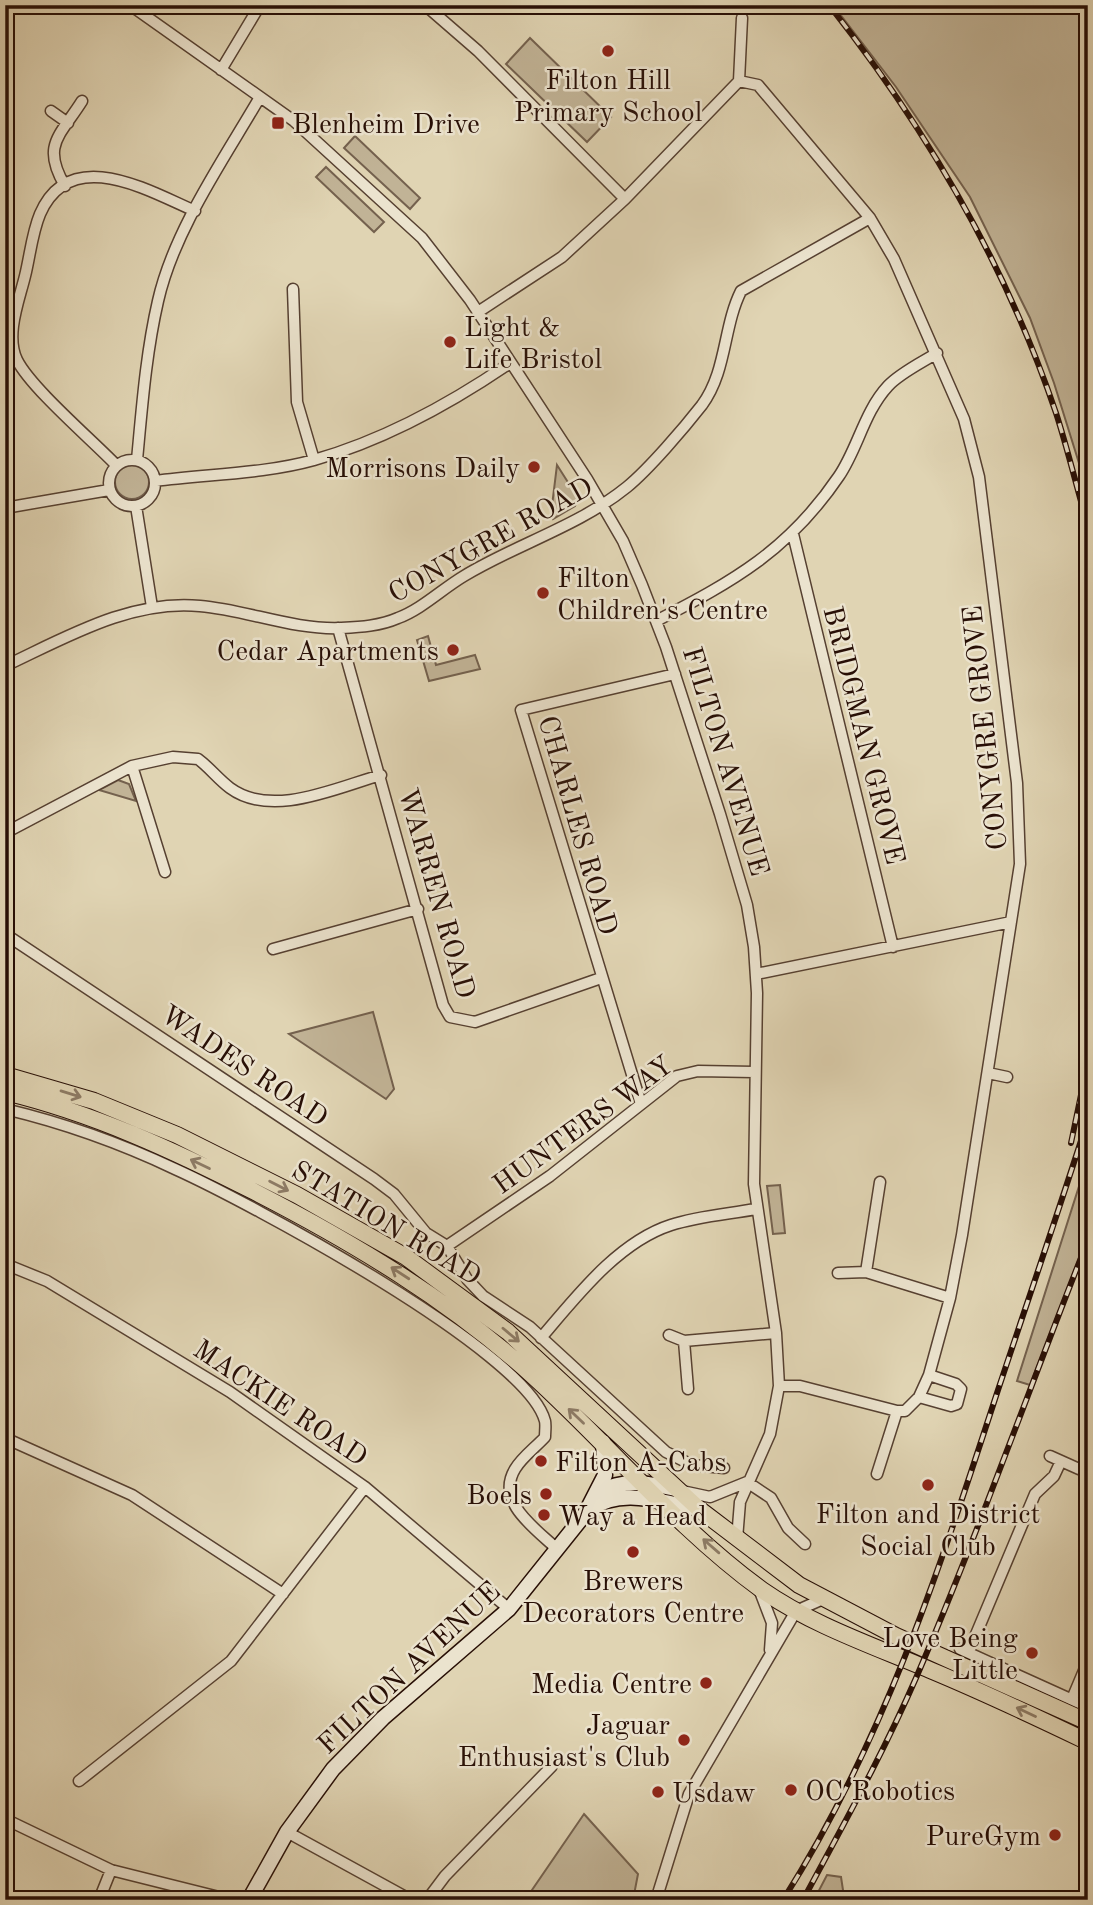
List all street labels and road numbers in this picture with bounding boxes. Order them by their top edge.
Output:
street label: CONYGRE ROAD [385,474,598,609]
street label: BRIDGMAN GROVE [816,604,908,868]
street label: CONYGRE GROVE [960,604,1014,852]
street label: FILTON AVENUE [676,644,772,880]
street label: CHARLES ROAD [531,713,621,939]
street label: WARREN ROAD [392,786,479,1002]
street label: WADES ROAD [155,1001,332,1134]
street label: HUNTERS WAY [489,1052,679,1201]
street label: STATION ROAD [286,1157,485,1292]
street label: MACKIE ROAD [187,1336,371,1473]
street label: FILTON AVENUE [313,1578,507,1761]

